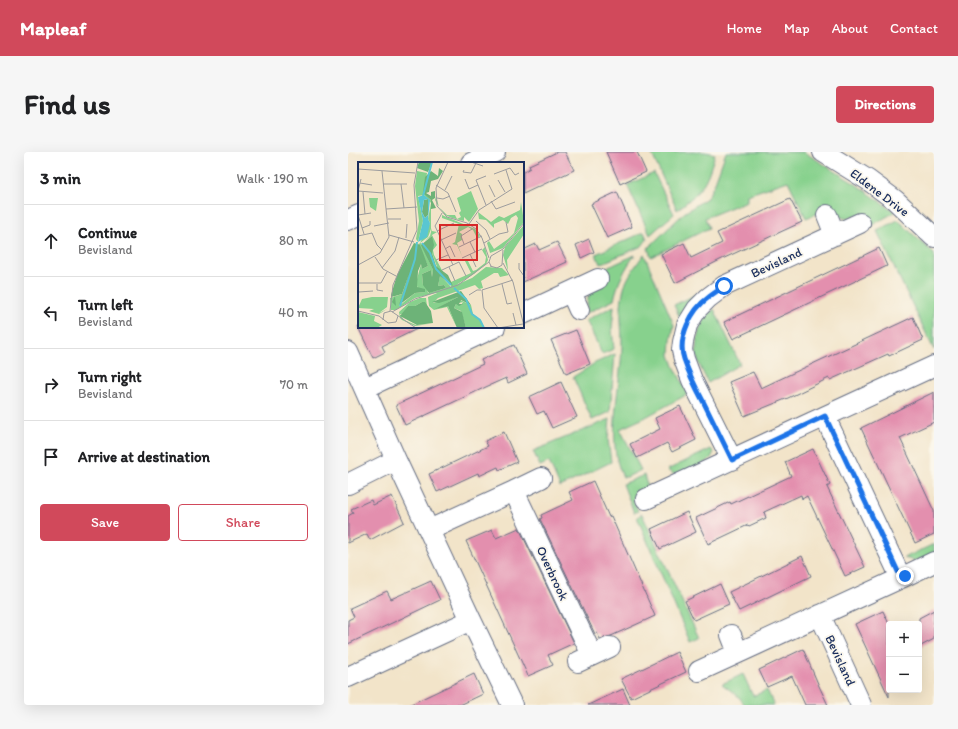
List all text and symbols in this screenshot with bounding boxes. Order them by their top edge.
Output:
text: Mapleaf [20,17,86,40]
text: Home [727,20,762,37]
text: Map [784,20,810,37]
text: About [832,20,868,37]
text: Contact [890,20,938,37]
button: Directions [836,86,934,123]
text: Find us [24,87,111,121]
inset map [358,162,524,328]
street label: Eldene Drive [847,165,912,219]
text: 3 min [40,168,81,188]
text: Walk · 190 m [237,171,308,186]
text: Continue [78,224,137,242]
icon: ahead [40,230,62,252]
text: 80 m [279,233,308,248]
text: Bevisland [78,242,132,257]
street label: Bevisland [748,244,804,281]
route start [715,277,733,295]
text: Turn left [78,296,133,314]
icon: left [40,302,62,324]
text: 40 m [278,305,308,320]
text: Bevisland [78,314,132,329]
text: Turn right [78,368,142,386]
icon: right [40,374,62,396]
text: 70 m [280,377,308,392]
text: Bevisland [78,386,132,401]
icon: arrive [40,446,62,468]
text: Arrive at destination [78,448,210,466]
button: Save [40,504,170,541]
button: Share [178,504,308,541]
street label: Overbrook [533,544,572,603]
route end [896,567,914,585]
map controls [886,621,922,693]
button: + [886,621,922,657]
street label: Bevisland [822,632,859,688]
button: − [886,657,922,693]

